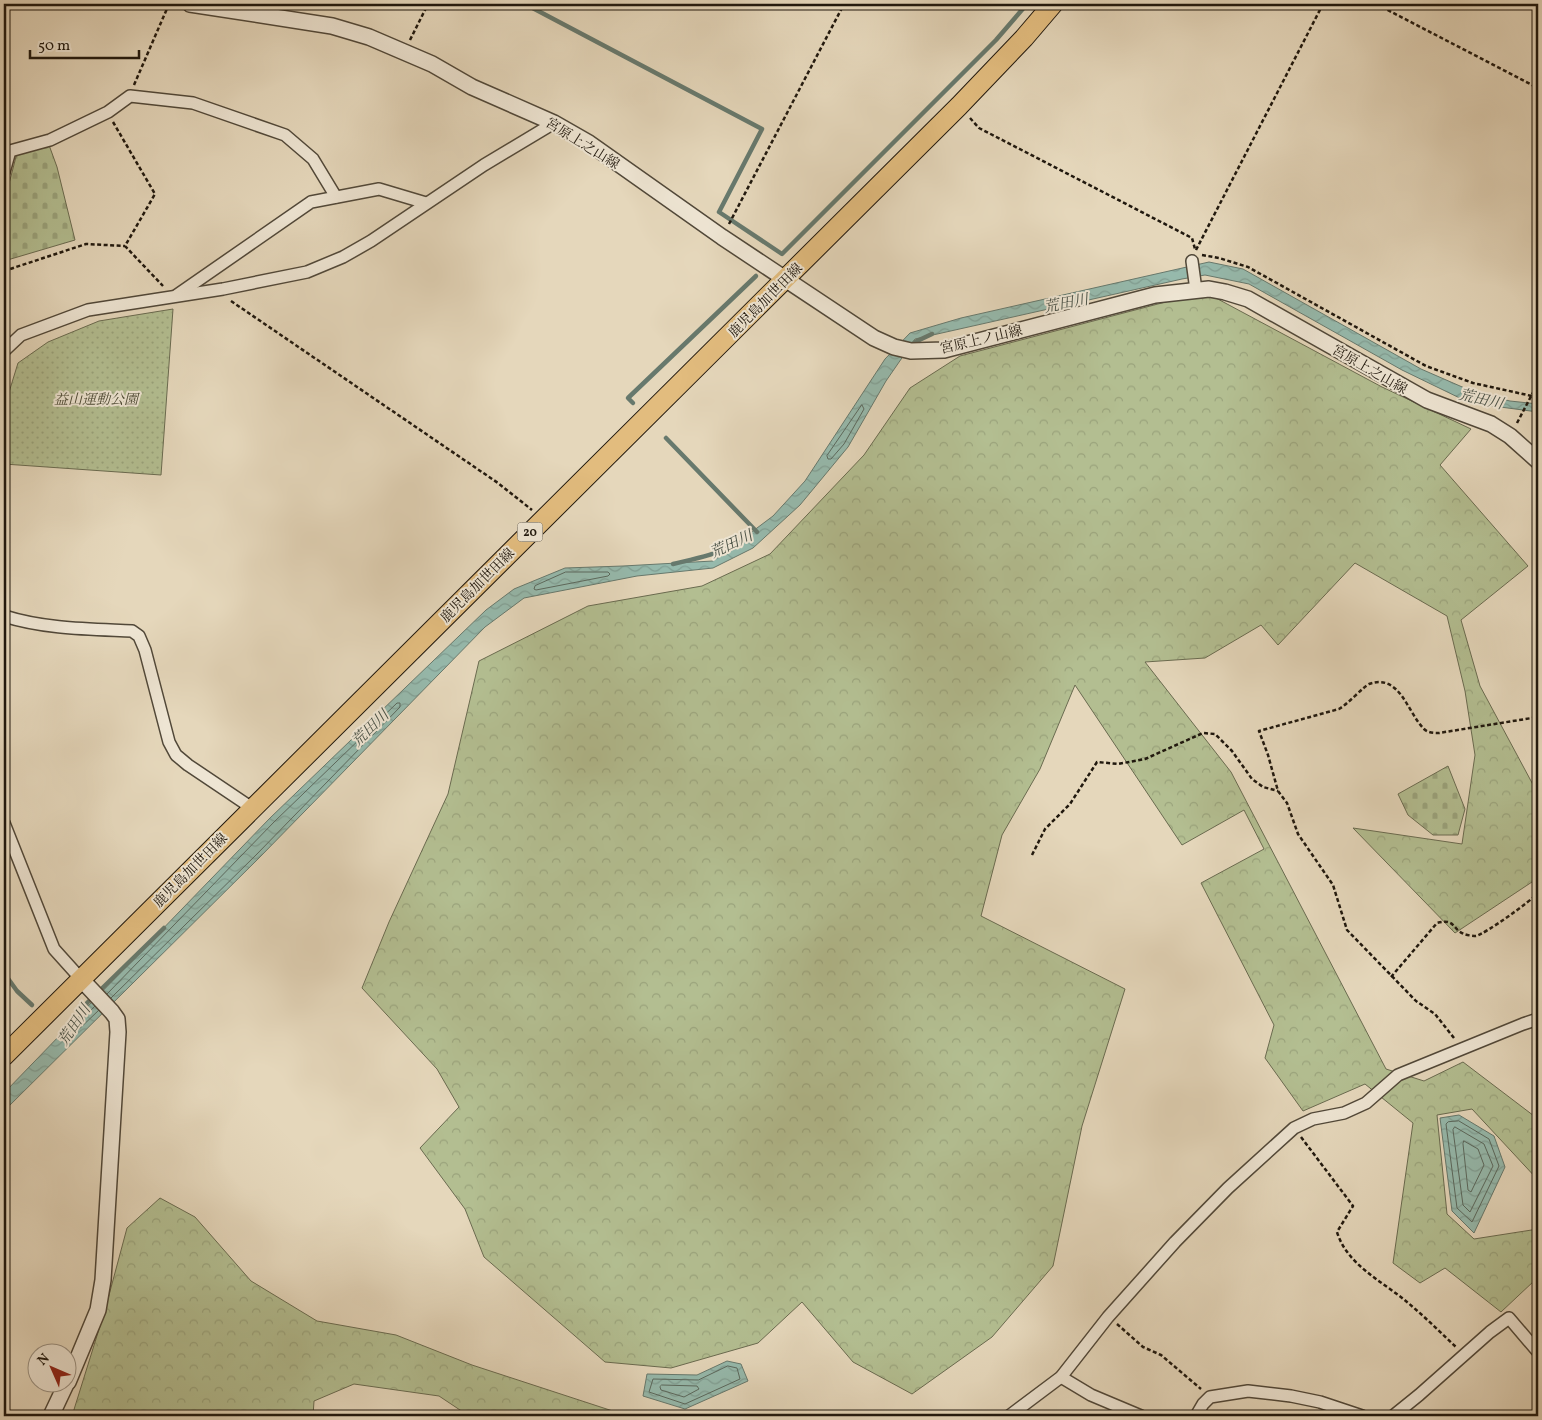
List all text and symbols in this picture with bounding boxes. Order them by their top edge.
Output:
scale bar [30,28,139,60]
text: 50 m [38,36,70,57]
street label: 宮原上之山線 [542,114,623,175]
street label: 鹿児島加世田線 [725,260,807,342]
water label: 荒田川 [1042,289,1092,319]
street label: 宮原上ノ山線 [938,322,1024,359]
street label: 宮原上之山線 [1328,341,1410,400]
water label: 荒田川 [1456,385,1507,416]
park label: 益山運動公園 [54,391,140,410]
road number: 20 [518,522,542,542]
water label: 荒田川 [707,525,758,564]
street label: 鹿児島加世田線 [437,545,519,627]
water label: 荒田川 [348,705,396,752]
street label: 鹿児島加世田線 [150,830,232,912]
water label: 荒田川 [54,1000,98,1050]
north arrow [28,1342,78,1392]
text: N [34,1350,54,1370]

